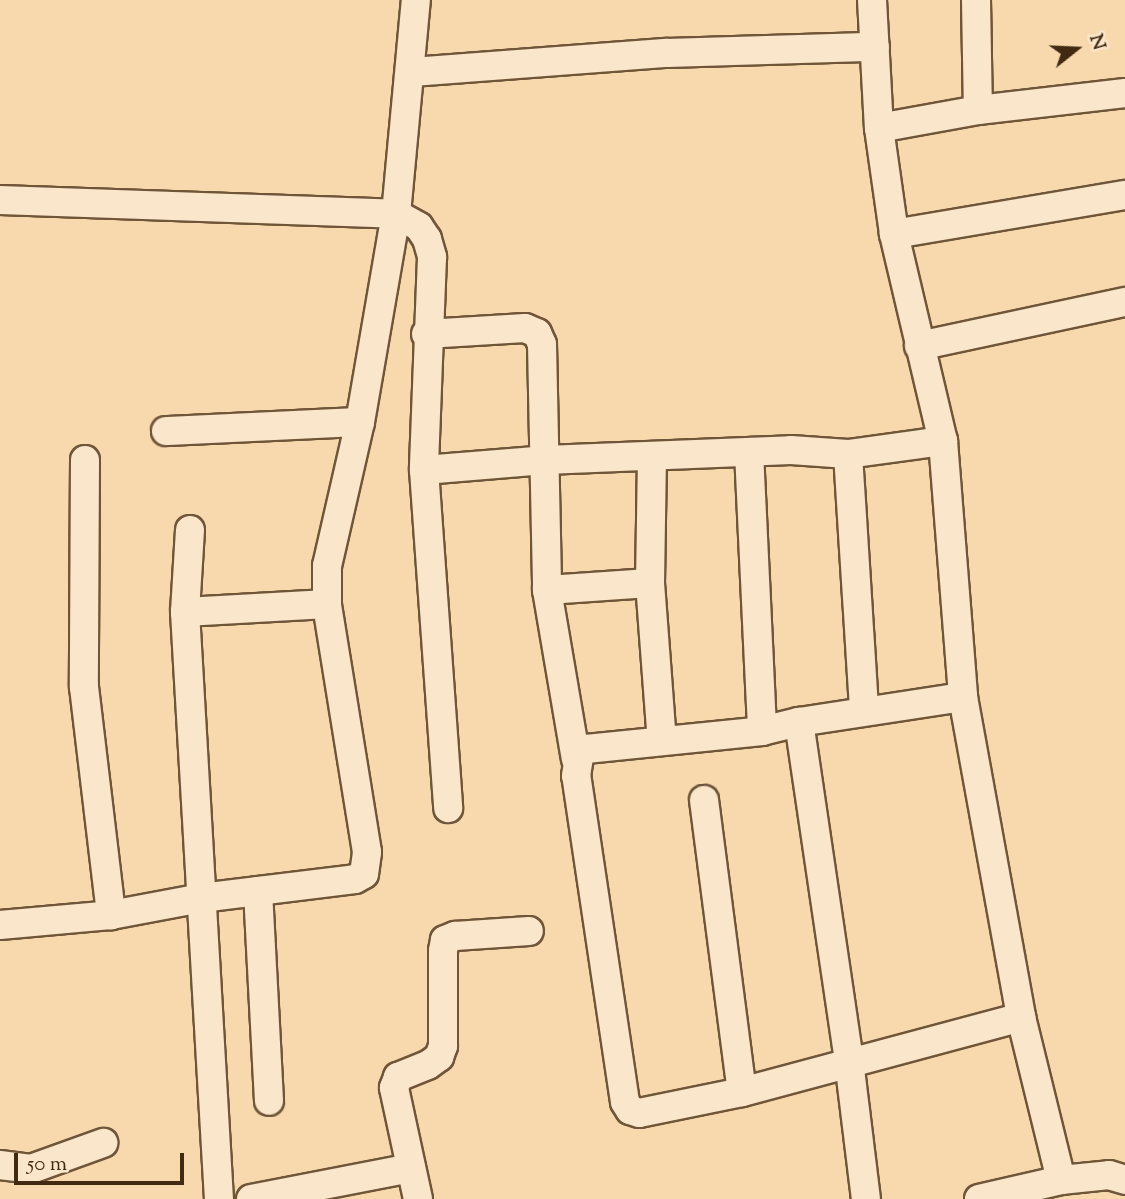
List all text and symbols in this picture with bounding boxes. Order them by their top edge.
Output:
north arrow [1041,14,1111,84]
text: N [1081,31,1112,54]
scale bar [18,1140,187,1184]
text: 50 m [27,1150,67,1180]

